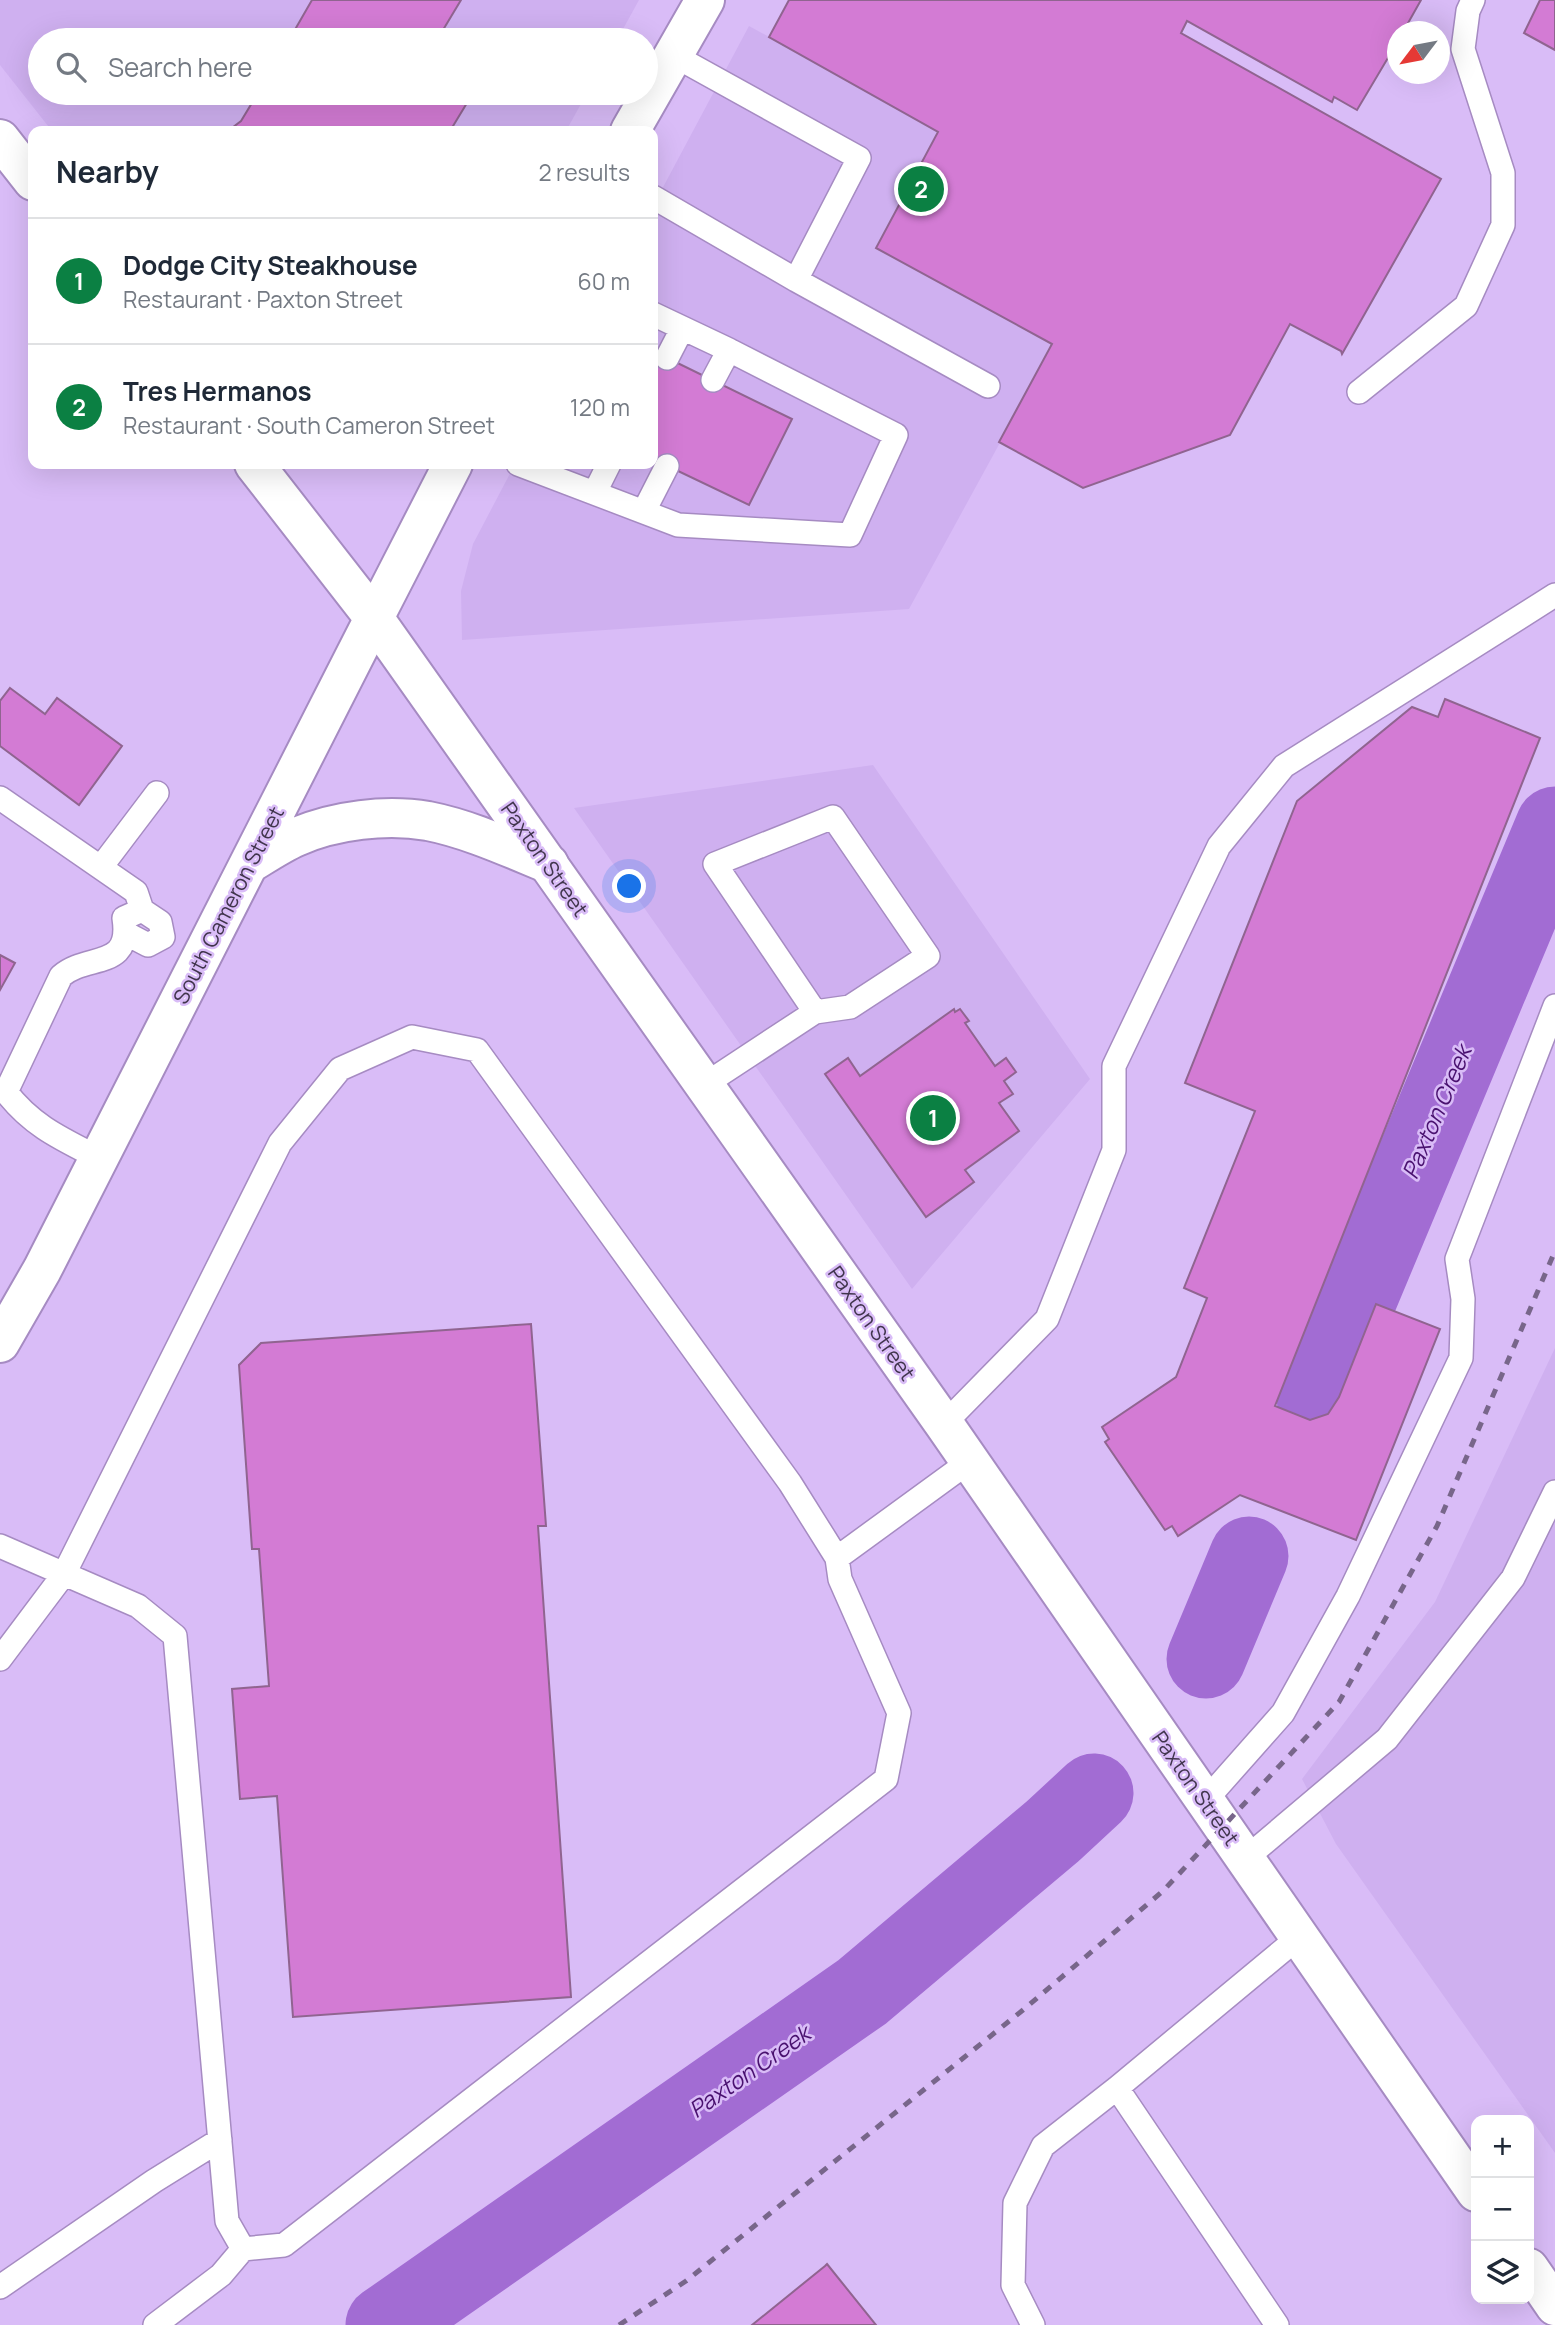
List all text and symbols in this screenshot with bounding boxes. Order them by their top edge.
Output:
north arrow [1387,21,1450,84]
search box [28,28,658,105]
icon: search [52,48,90,86]
text: Search here [108,49,253,85]
text: Nearby [56,151,159,192]
text: 2 results [538,156,630,188]
pin: 2 [898,163,944,215]
text: Dodge City Steakhouse [123,247,418,283]
text: 1 [74,265,84,297]
text: 60 m [578,265,630,297]
text: Restaurant · Paxton Street [123,283,403,315]
text: Tres Hermanos [123,373,312,409]
text: 2 [72,391,86,423]
text: 120 m [570,391,630,423]
text: Restaurant · South Cameron Street [123,409,495,441]
street label: Paxton Street [495,796,595,922]
street label: South Cameron Street [166,802,290,1008]
your location [612,869,646,903]
water label: Paxton Creek [1394,1037,1480,1183]
pin: 1 [910,1092,956,1144]
street label: Paxton Street [822,1260,922,1386]
street label: Paxton Street [1146,1725,1246,1851]
water label: Paxton Creek [682,2015,819,2125]
map controls [1471,2115,1534,2304]
button: + [1471,2115,1534,2178]
button: − [1471,2178,1534,2241]
button: layers [1471,2241,1534,2304]

